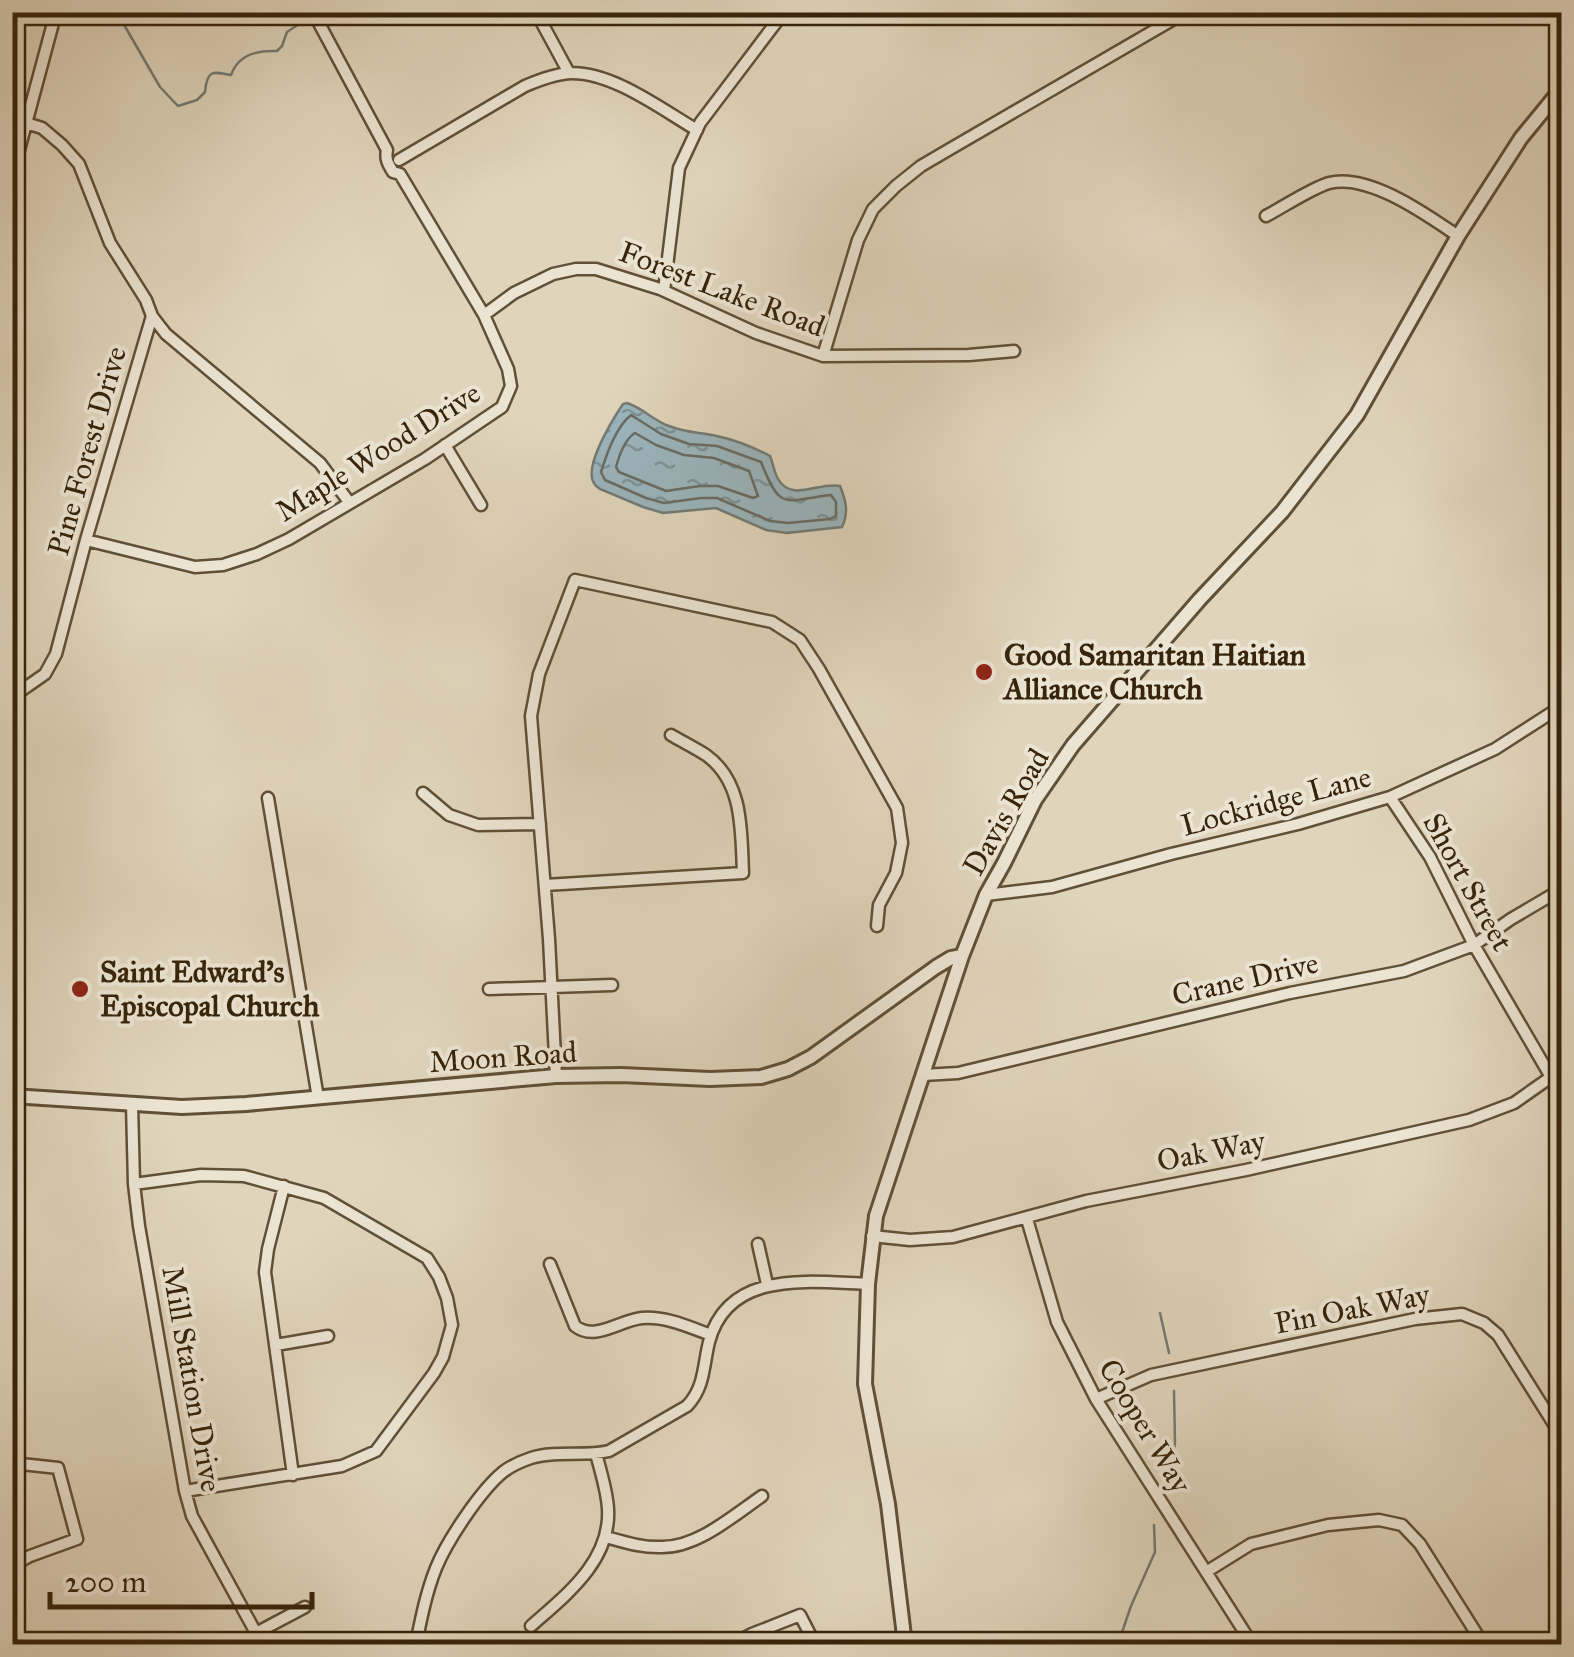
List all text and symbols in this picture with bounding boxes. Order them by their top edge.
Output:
street label: Forest Lake Road [614,233,830,345]
street label: Pine Forest Drive [40,342,134,560]
street label: Maple Wood Drive [269,375,487,529]
place label: Good Samaritan Haitian Alliance Church [1002,637,1307,707]
marker: Good Samaritan Haitian Alliance Church [973,661,995,683]
street label: Davis Road [955,742,1057,882]
street label: Lockridge Lane [1177,758,1375,844]
street label: Short Street [1415,807,1521,957]
street label: Crane Drive [1168,945,1322,1013]
place label: Saint Edward's Episcopal Church [100,954,320,1024]
marker: Saint Edward's Episcopal Church [69,978,91,1000]
street label: Moon Road [428,1034,578,1080]
street label: Oak Way [1154,1123,1269,1179]
street label: Mill Station Drive [154,1263,230,1495]
street label: Pin Oak Way [1271,1276,1434,1342]
street label: Cooper Way [1091,1353,1199,1500]
scale bar [50,1547,312,1609]
text: 200 m [65,1564,146,1600]

